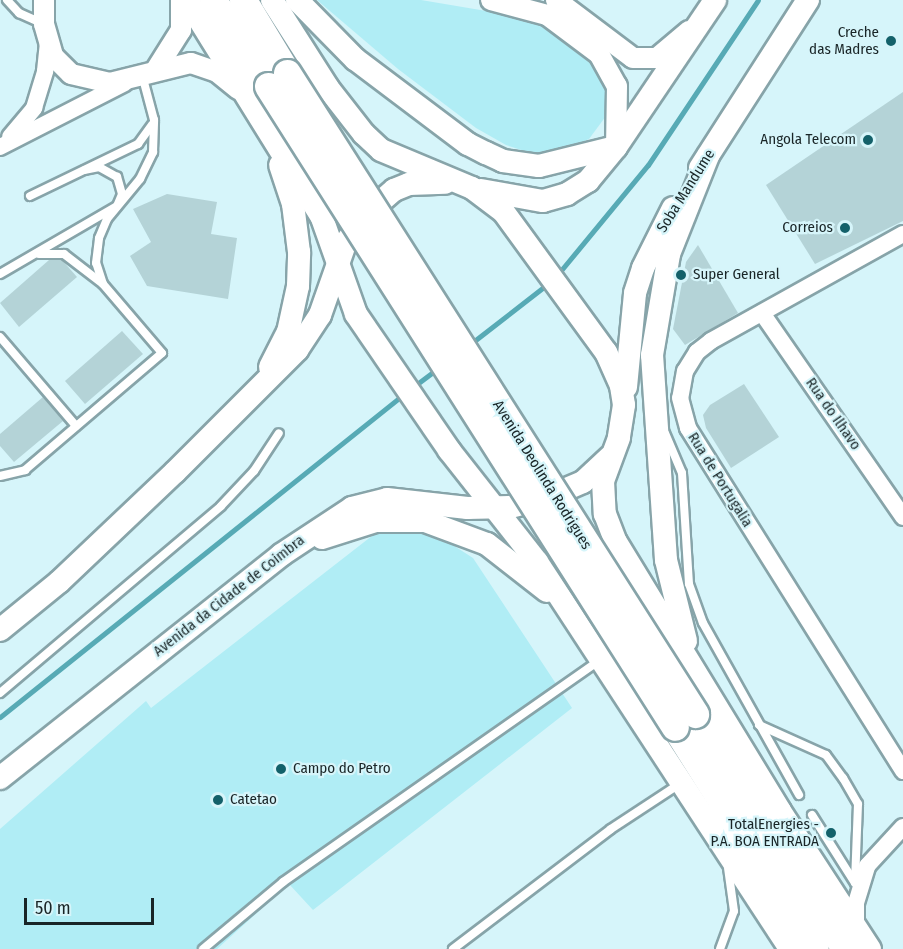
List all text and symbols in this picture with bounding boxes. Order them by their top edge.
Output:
place label: Creche das Madres [809,23,879,58]
marker: Creche das Madres [884,34,898,48]
place label: Angola Telecom [760,131,856,149]
marker: Angola Telecom [861,133,875,147]
street label: Soba Mandume [653,146,719,236]
place label: Correios [782,219,833,237]
marker: Correios [838,221,852,235]
place label: Super General [693,266,780,284]
marker: Super General [674,268,688,282]
street label: Rua do Ilhavo [802,375,864,453]
street label: Avenida Deolinda Rodrigues [489,397,595,553]
street label: Rua de Portugalia [684,429,756,531]
street label: Avenida da Cidade de Coimbra [150,531,308,661]
place label: Campo do Petro [293,760,391,778]
marker: Campo do Petro [274,762,288,776]
place label: Catetao [230,791,277,809]
marker: Catetao [211,793,225,807]
place label: TotalEnergies - P.A. BOA ENTRADA [711,815,819,850]
marker: TotalEnergies - P.A. BOA ENTRADA [824,826,838,840]
scale bar [27,886,158,924]
text: 50 m [35,897,71,919]

